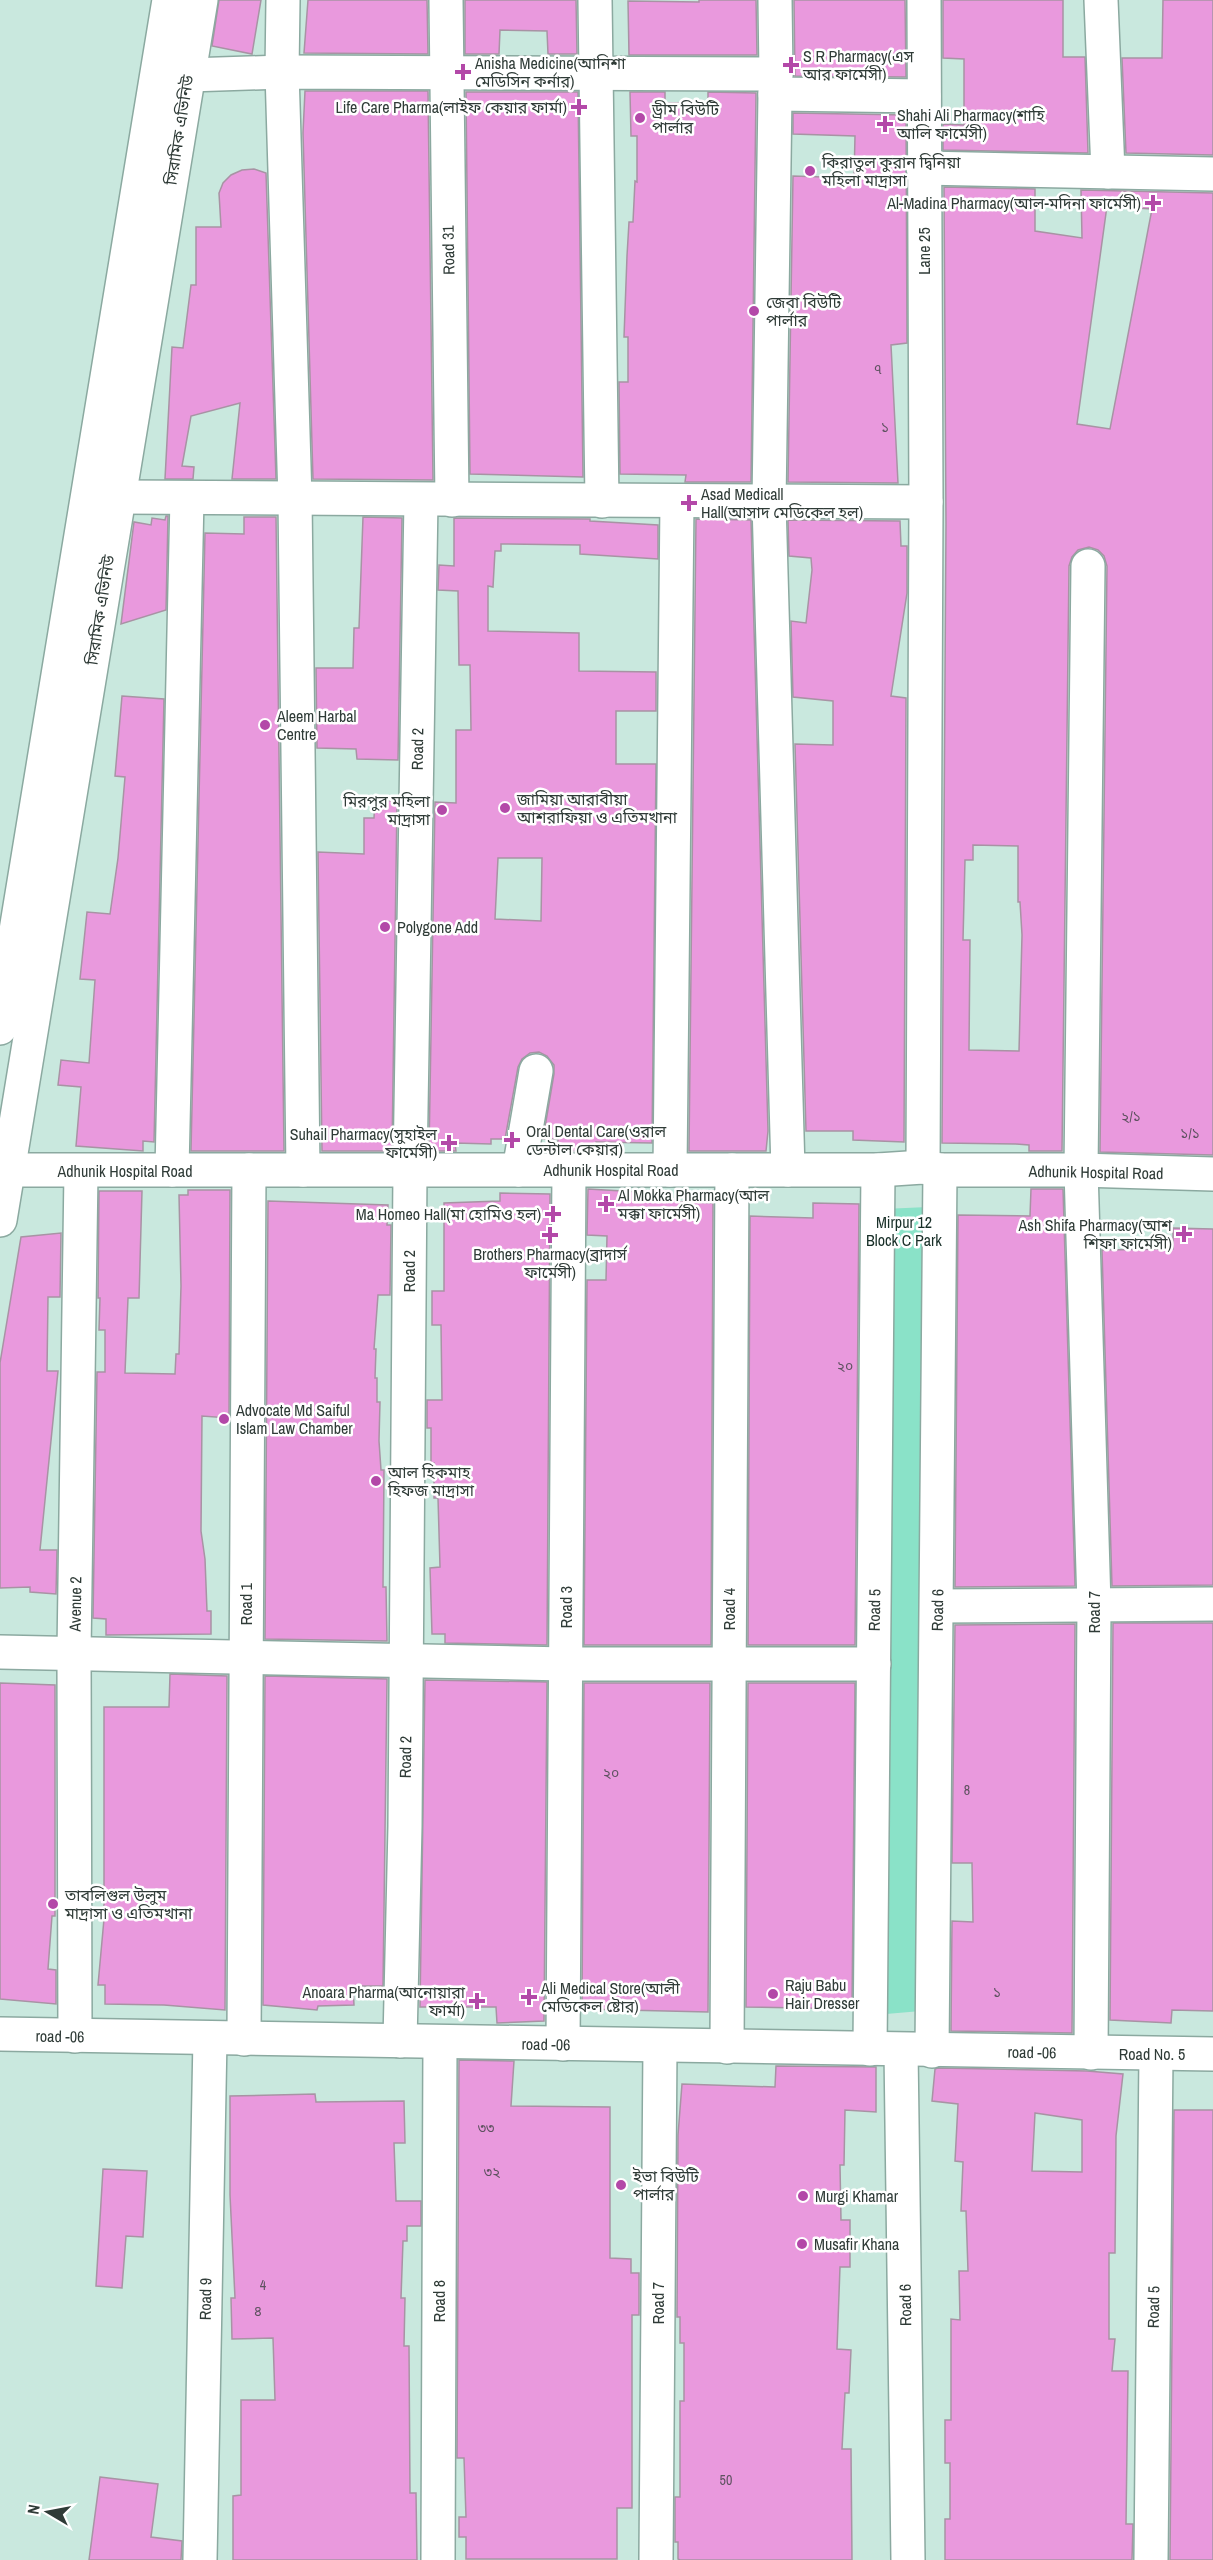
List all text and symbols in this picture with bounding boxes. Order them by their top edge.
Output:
place label: S R Pharmacy(এস আর ফার্মেসী) [802,45,915,85]
place label: Anisha Medicine(আনিশা মেডিসিন কর্নার) [474,52,626,92]
marker: S R Pharmacy(এস আর ফার্মেসী) [784,58,798,72]
marker: Anisha Medicine(আনিশা মেডিসিন কর্নার) [456,65,470,79]
street label: সিরামিক এভিনিউ [159,73,199,188]
place label: Life Care Pharma(লাইফ কেয়ার ফার্মা) [335,96,567,118]
place label: ড্রীম বিউটি পার্লার [651,98,719,138]
marker: Life Care Pharma(লাইফ কেয়ার ফার্মা) [572,100,586,114]
place label: Shahi Ali Pharmacy(শাহি আলি ফার্মেসী) [896,104,1045,144]
marker: ড্রীম বিউটি পার্লার [633,111,647,125]
marker: Shahi Ali Pharmacy(শাহি আলি ফার্মেসী) [878,117,892,131]
place label: কিরাতুল কুরান দ্বিনিয়া মহিলা মাদ্রাসা [821,151,961,191]
marker: কিরাতুল কুরান দ্বিনিয়া মহিলা মাদ্রাসা [803,164,817,178]
place label: Al-Madina Pharmacy(আল-মদিনা ফার্মেসী) [886,192,1141,214]
marker: Al-Madina Pharmacy(আল-মদিনা ফার্মেসী) [1146,196,1160,210]
street label: Road 31 [437,224,459,275]
street label: Lane 25 [913,227,935,275]
place label: জেবা বিউটি পার্লার [766,291,841,331]
marker: জেবা বিউটি পার্লার [747,304,761,318]
house number: ৭ [874,360,882,378]
house number: ১ [881,419,889,437]
place label: Asad Medicall Hall(আসাদ মেডিকেল হল) [700,483,863,523]
marker: Asad Medicall Hall(আসাদ মেডিকেল হল) [682,496,696,510]
street label: সিরামিক এভিনিউ [80,553,120,668]
place label: Aleem Harbal Centre [276,705,357,745]
marker: Aleem Harbal Centre [258,718,272,732]
street label: Road 2 [406,728,428,770]
place label: জামিয়া আরাবীয়া আশরাফিয়া ও এতিমখানা [516,788,678,828]
place label: মিরপুর মহিলা মাদ্রাসা [342,790,431,830]
marker: জামিয়া আরাবীয়া আশরাফিয়া ও এতিমখানা [498,801,512,815]
marker: মিরপুর মহিলা মাদ্রাসা [435,803,449,817]
place label: Polygone Add [397,916,478,938]
marker: Polygone Add [378,920,392,934]
house number: ২/১ [1121,1108,1141,1126]
place label: Oral Dental Care(ওরাল ডেন্টাল কেয়ার) [526,1120,666,1160]
place label: Suhail Pharmacy(সুহাইল ফার্মেসী) [290,1123,437,1163]
house number: ১/১ [1180,1125,1200,1143]
marker: Oral Dental Care(ওরাল ডেন্টাল কেয়ার) [503,1131,521,1149]
marker: Suhail Pharmacy(সুহাইল ফার্মেসী) [442,1136,456,1150]
street label: Adhunik Hospital Road [543,1159,678,1181]
street label: Adhunik Hospital Road [57,1160,192,1182]
street label: Adhunik Hospital Road [1027,1160,1164,1184]
place label: Al Mokka Pharmacy(আল মক্কা ফার্মেসী) [617,1184,770,1224]
marker: Al Mokka Pharmacy(আল মক্কা ফার্মেসী) [599,1197,613,1211]
place label: Ma Homeo Hall(মা হোমিও হল) [356,1203,541,1225]
marker: Ma Homeo Hall(মা হোমিও হল) [546,1207,560,1221]
park label: Mirpur 12 Block C Park [866,1211,942,1251]
place label: Ash Shifa Pharmacy(আশ শিফা ফার্মেসী) [1018,1214,1173,1254]
marker: Ash Shifa Pharmacy(আশ শিফা ফার্মেসী) [1177,1227,1191,1241]
marker: Brothers Pharmacy(ব্রাদার্স ফার্মেসী) [543,1228,557,1242]
place label: Brothers Pharmacy(ব্রাদার্স ফার্মেসী) [473,1243,628,1283]
street label: Road 2 [398,1250,420,1292]
house number: ২০ [837,1357,853,1375]
place label: Advocate Md Saiful Islam Law Chamber [235,1399,353,1439]
marker: Advocate Md Saiful Islam Law Chamber [217,1412,231,1426]
place label: আল হিকমাহ হিফজ মাদ্রাসা [387,1461,475,1501]
marker: আল হিকমাহ হিফজ মাদ্রাসা [369,1474,383,1488]
street label: Avenue 2 [64,1576,86,1633]
street label: Road 1 [235,1582,257,1625]
street label: Road 3 [555,1586,577,1628]
street label: Road 4 [718,1588,740,1630]
street label: Road 5 [863,1589,885,1631]
street label: Road 6 [926,1589,948,1631]
street label: Road 7 [1083,1591,1105,1633]
street label: Road 2 [394,1736,416,1778]
house number: ২০ [603,1764,619,1782]
house number: 8 [964,1781,970,1799]
place label: তাবলিগুল উলুম মাদ্রাসা ও এতিমখানা [64,1884,193,1924]
marker: তাবলিগুল উলুম মাদ্রাসা ও এতিমখানা [46,1897,60,1911]
place label: Raju Babu Hair Dresser [785,1974,860,2014]
place label: Ali Medical Store(আলী মেডিকেল ষ্টোর) [540,1977,681,2017]
place label: Anoara Pharma(আনোয়ারা ফার্মা) [301,1981,466,2021]
house number: ১ [993,1984,1001,2002]
marker: Raju Babu Hair Dresser [766,1987,780,2001]
marker: Ali Medical Store(আলী মেডিকেল ষ্টোর) [522,1990,536,2004]
marker: Anoara Pharma(আনোয়ারা ফার্মা) [470,1994,484,2008]
street label: road -06 [35,2025,85,2047]
street label: road -06 [521,2033,571,2055]
street label: road -06 [1007,2041,1057,2063]
street label: Road No. 5 [1119,2043,1185,2065]
house number: ৩৩ [478,2119,494,2137]
house number: ৩২ [484,2163,501,2181]
place label: ইভা বিউটি পার্লার [632,2165,699,2205]
marker: ইভা বিউটি পার্লার [614,2178,628,2192]
place label: Murgi Khamar [815,2185,899,2207]
marker: Murgi Khamar [796,2189,810,2203]
place label: Musafir Khana [814,2233,900,2255]
marker: Musafir Khana [795,2237,809,2251]
house number: 4 [260,2276,267,2294]
street label: Road 9 [194,2278,216,2320]
street label: Road 8 [428,2280,450,2322]
street label: Road 7 [647,2282,669,2324]
street label: Road 6 [894,2284,916,2326]
street label: Road 5 [1142,2286,1164,2328]
house number: ৪ [254,2302,262,2320]
house number: 50 [720,2471,732,2489]
north arrow [18,2482,78,2542]
text: N [22,2503,45,2516]

